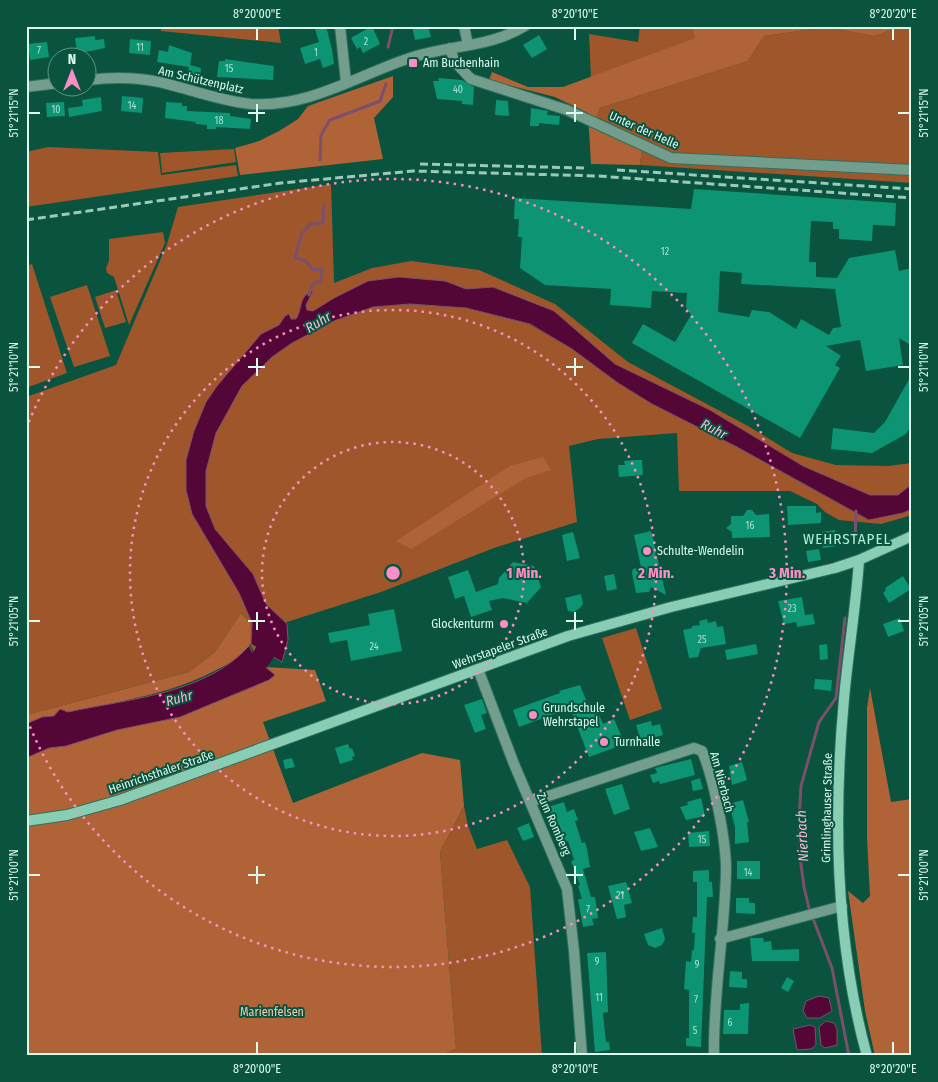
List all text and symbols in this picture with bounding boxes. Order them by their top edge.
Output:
text: 8°20'00"E [233,7,281,21]
text: 8°20'10"E [552,7,599,21]
text: 8°20'20"E [869,7,917,21]
house number: 2 [364,36,369,48]
house number: 11 [136,42,144,54]
house number: 7 [37,45,41,57]
house number: 1 [314,47,318,59]
north arrow [48,48,98,98]
text: N [68,51,76,68]
place label: Am Buchenhain [423,56,499,70]
marker: Am Buchenhain [407,57,419,69]
street label: Am Schützenplatz [157,63,245,97]
house number: 15 [225,63,234,75]
house number: 40 [453,84,463,96]
text: 51°21'15"N [7,88,21,138]
text: 51°21'15"N [917,88,931,138]
house number: 14 [128,100,137,112]
house number: 10 [51,104,61,116]
street label: Unter der Helle [607,108,681,152]
house number: 18 [215,115,223,127]
house number: 12 [661,246,670,258]
water label: Ruhr [302,308,335,337]
text: 51°21'10"N [7,342,21,392]
text: 51°21'10"N [917,342,931,392]
water label: Ruhr [698,416,731,444]
house number: 16 [746,520,754,532]
district label: WEHRSTAPEL [803,530,891,548]
place label: Schulte-Wendelin [657,544,744,558]
marker: Schulte-Wendelin [641,545,653,557]
centre of rings [384,564,402,582]
text: 1 Min. [506,564,542,582]
text: 2 Min. [637,564,675,582]
text: 3 Min. [768,564,806,582]
text: 51°21'05"N [7,596,21,646]
text: 51°21'05"N [917,596,931,646]
house number: 23 [788,603,797,615]
place label: Glockenturm [431,617,494,631]
marker: Glockenturm [498,618,510,630]
street label: Wehrstapeler Straße [450,624,550,672]
house number: 25 [698,634,707,646]
house number: 24 [369,641,379,653]
water label: Ruhr [164,686,195,710]
place label: Grundschule Wehrstapel [543,701,605,729]
marker: Grundschule Wehrstapel [527,709,539,721]
place label: Turnhalle [614,735,660,749]
marker: Turnhalle [598,736,610,748]
street label: Heinrichsthaler Straße [107,747,215,797]
street label: Am Nierbach [707,750,737,814]
street label: Grimlinghauser Straße [819,753,835,863]
street label: Zum Romberg [534,790,574,858]
water label: Nierbach [793,810,812,862]
house number: 15 [698,834,707,846]
text: 51°21'00"N [7,849,21,901]
text: 51°21'00"N [917,849,931,901]
house number: 14 [744,867,753,879]
house number: 21 [616,890,624,902]
house number: 7 [586,904,590,916]
house number: 9 [595,956,600,968]
house number: 9 [695,959,700,971]
house number: 11 [595,992,603,1004]
house number: 7 [694,994,698,1006]
park label: Marienfelsen [240,1005,304,1019]
house number: 6 [728,1017,733,1029]
house number: 5 [693,1025,698,1037]
text: 8°20'00"E [233,1062,281,1076]
text: 8°20'10"E [552,1062,599,1076]
text: 8°20'20"E [869,1062,917,1076]

